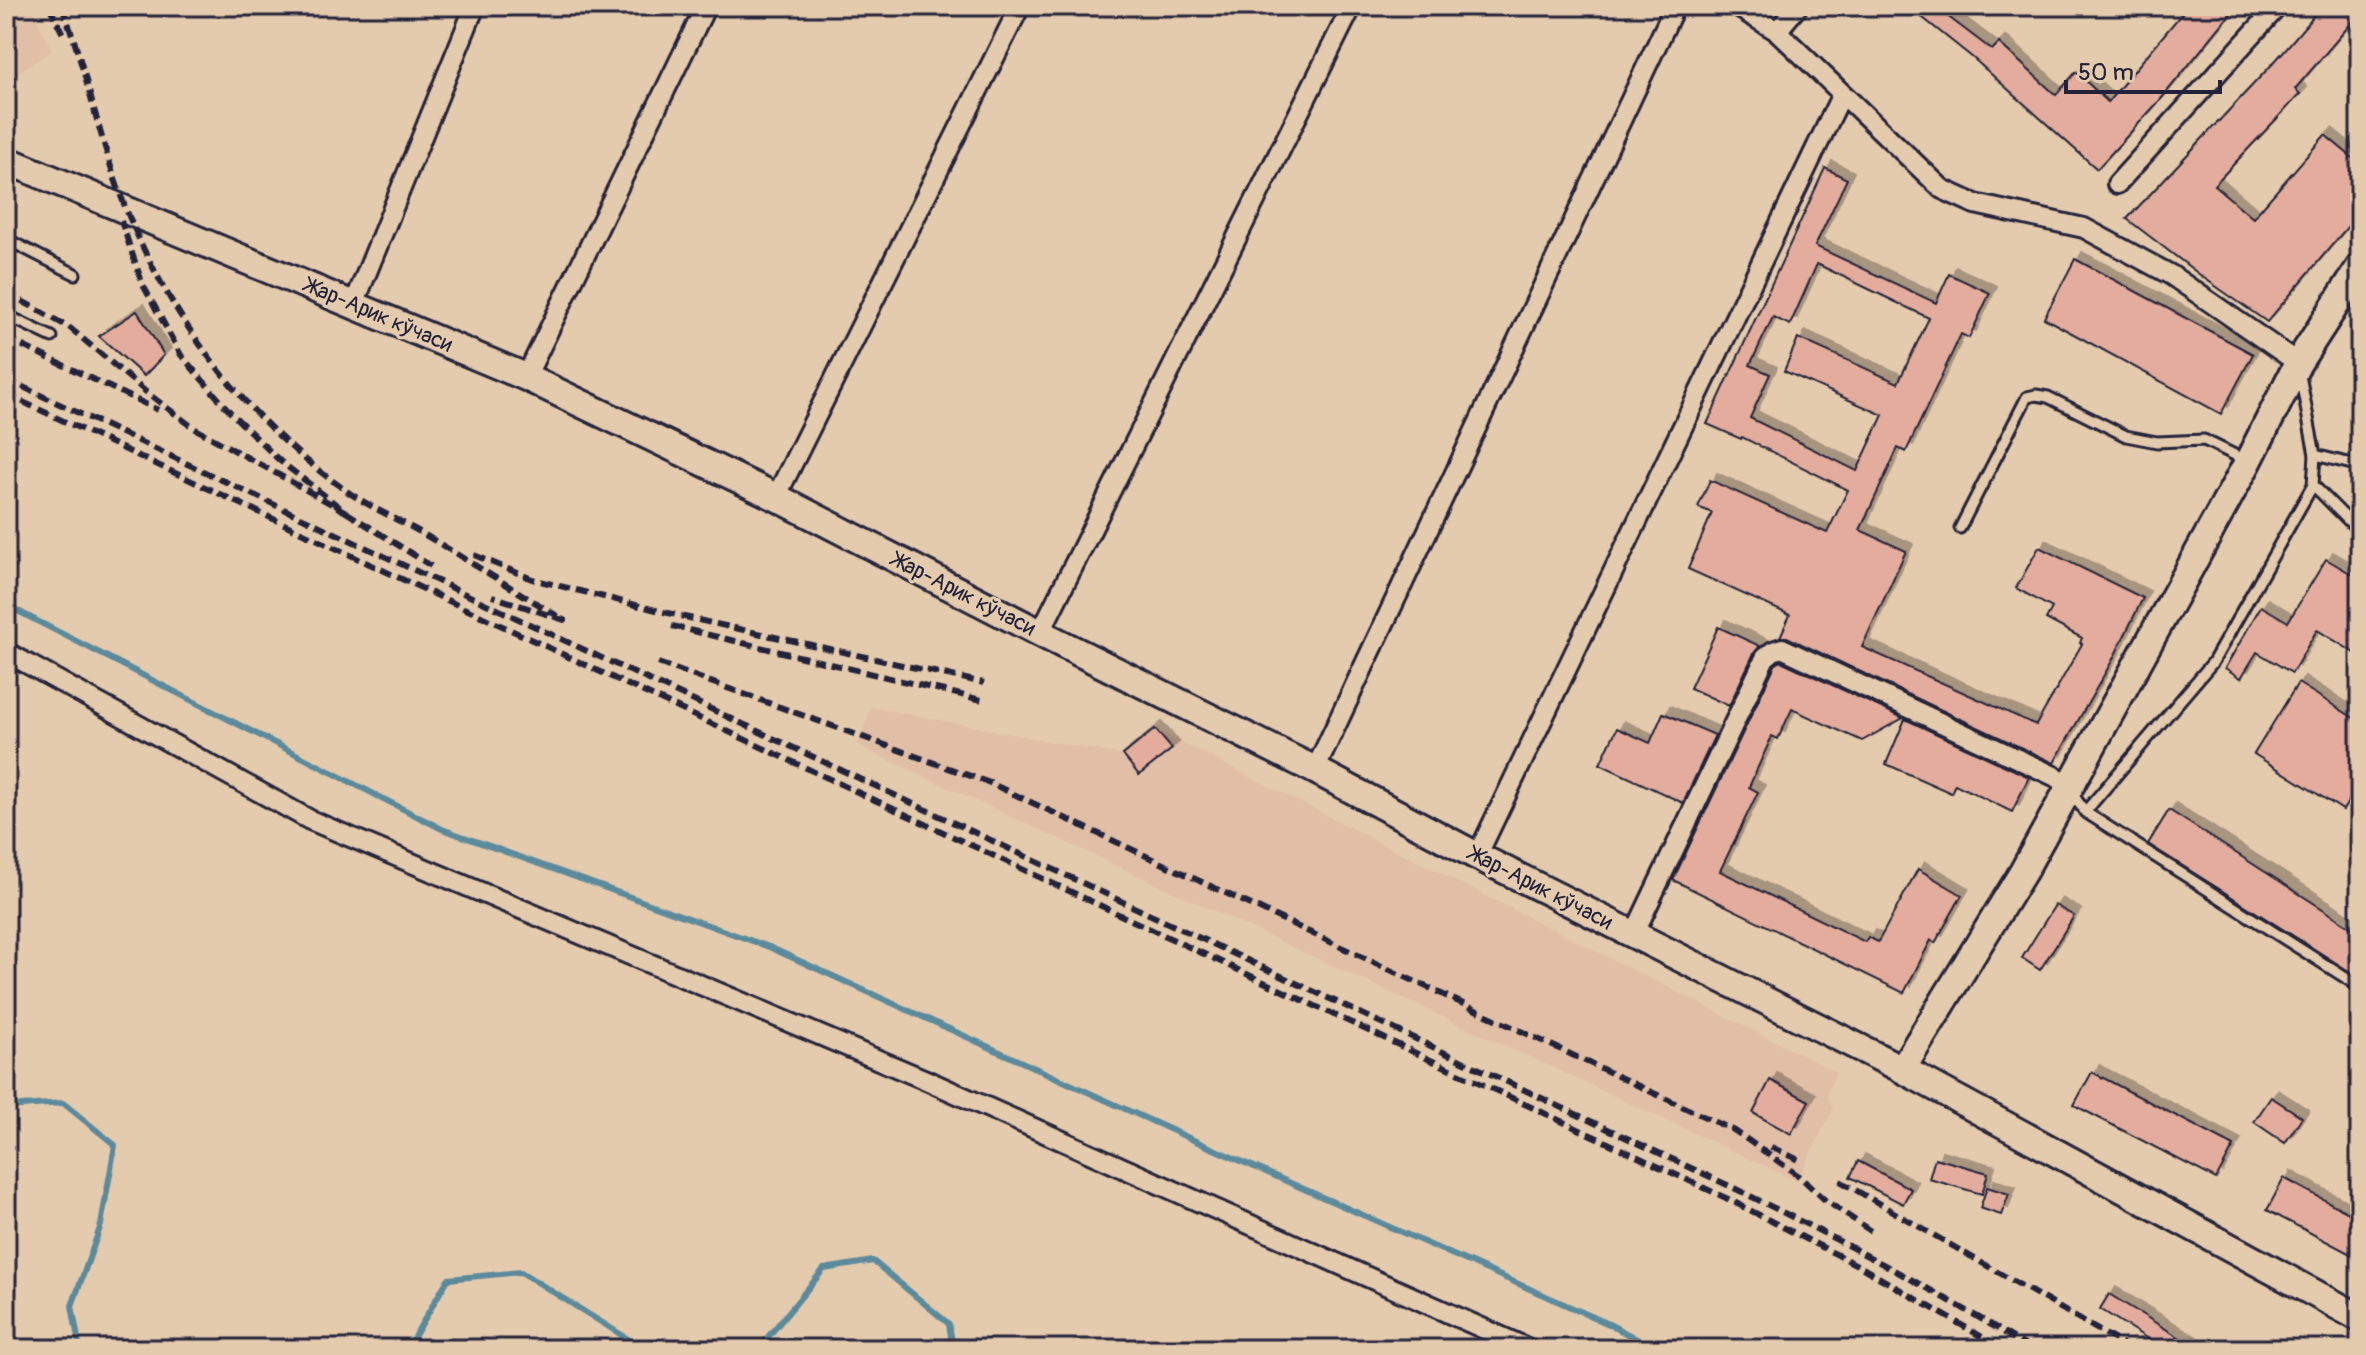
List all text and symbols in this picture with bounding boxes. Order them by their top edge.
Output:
scale bar [2066,44,2220,94]
text: 50 m [2078,58,2134,87]
street label: Жар-Арик кўчаси [299,270,457,359]
street label: Жар-Арик кўчаси [885,545,1040,642]
street label: Жар-Арик кўчаси [1462,839,1617,936]

